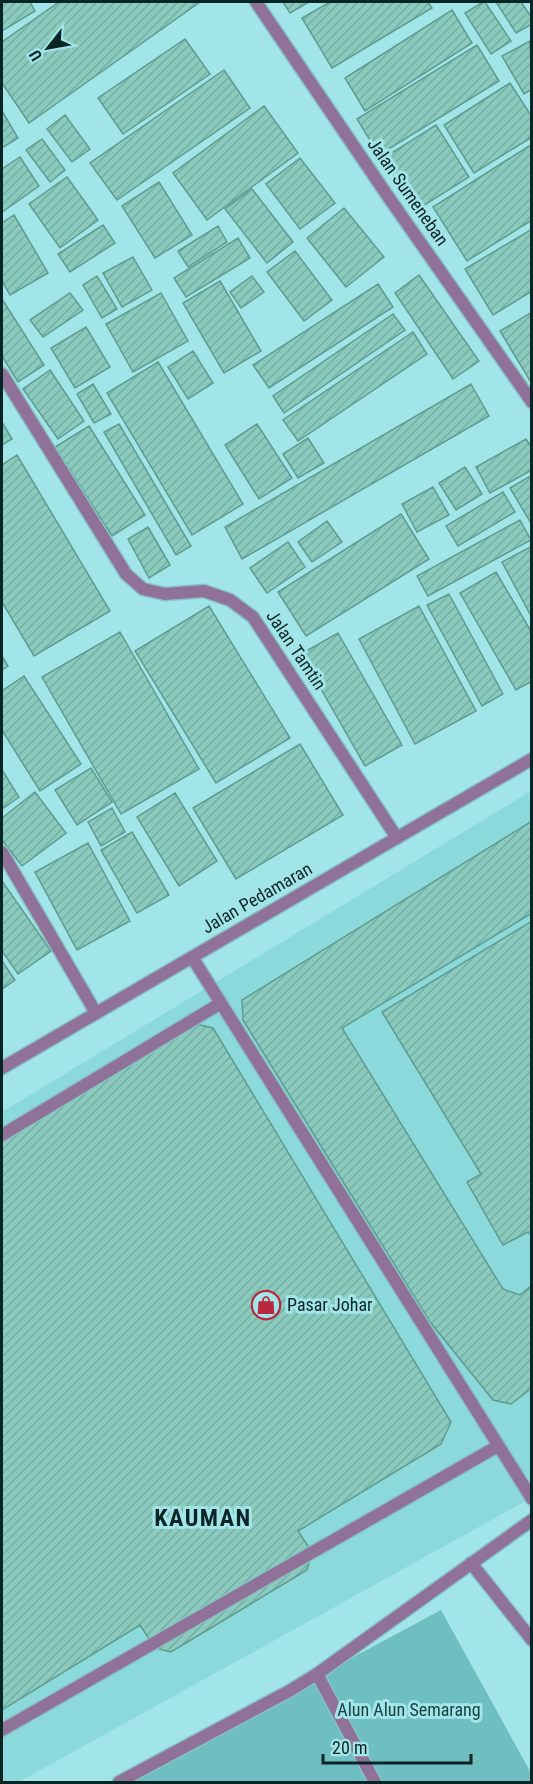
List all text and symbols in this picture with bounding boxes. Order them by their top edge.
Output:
north arrow [18,18,78,78]
text: U [25,47,46,64]
street label: Jalan Sumeneban [364,134,453,249]
street label: Jalan Tamtin [262,606,331,693]
street label: Jalan Pedamaran [198,858,315,938]
shop icon: Pasar Johar [250,1289,282,1321]
place label: Pasar Johar [287,1294,373,1315]
district label: KAUMAN [154,1504,252,1532]
park label: Alun Alun Semarang [337,1699,481,1720]
scale bar [323,1727,472,1765]
text: 20 m [332,1737,367,1758]

